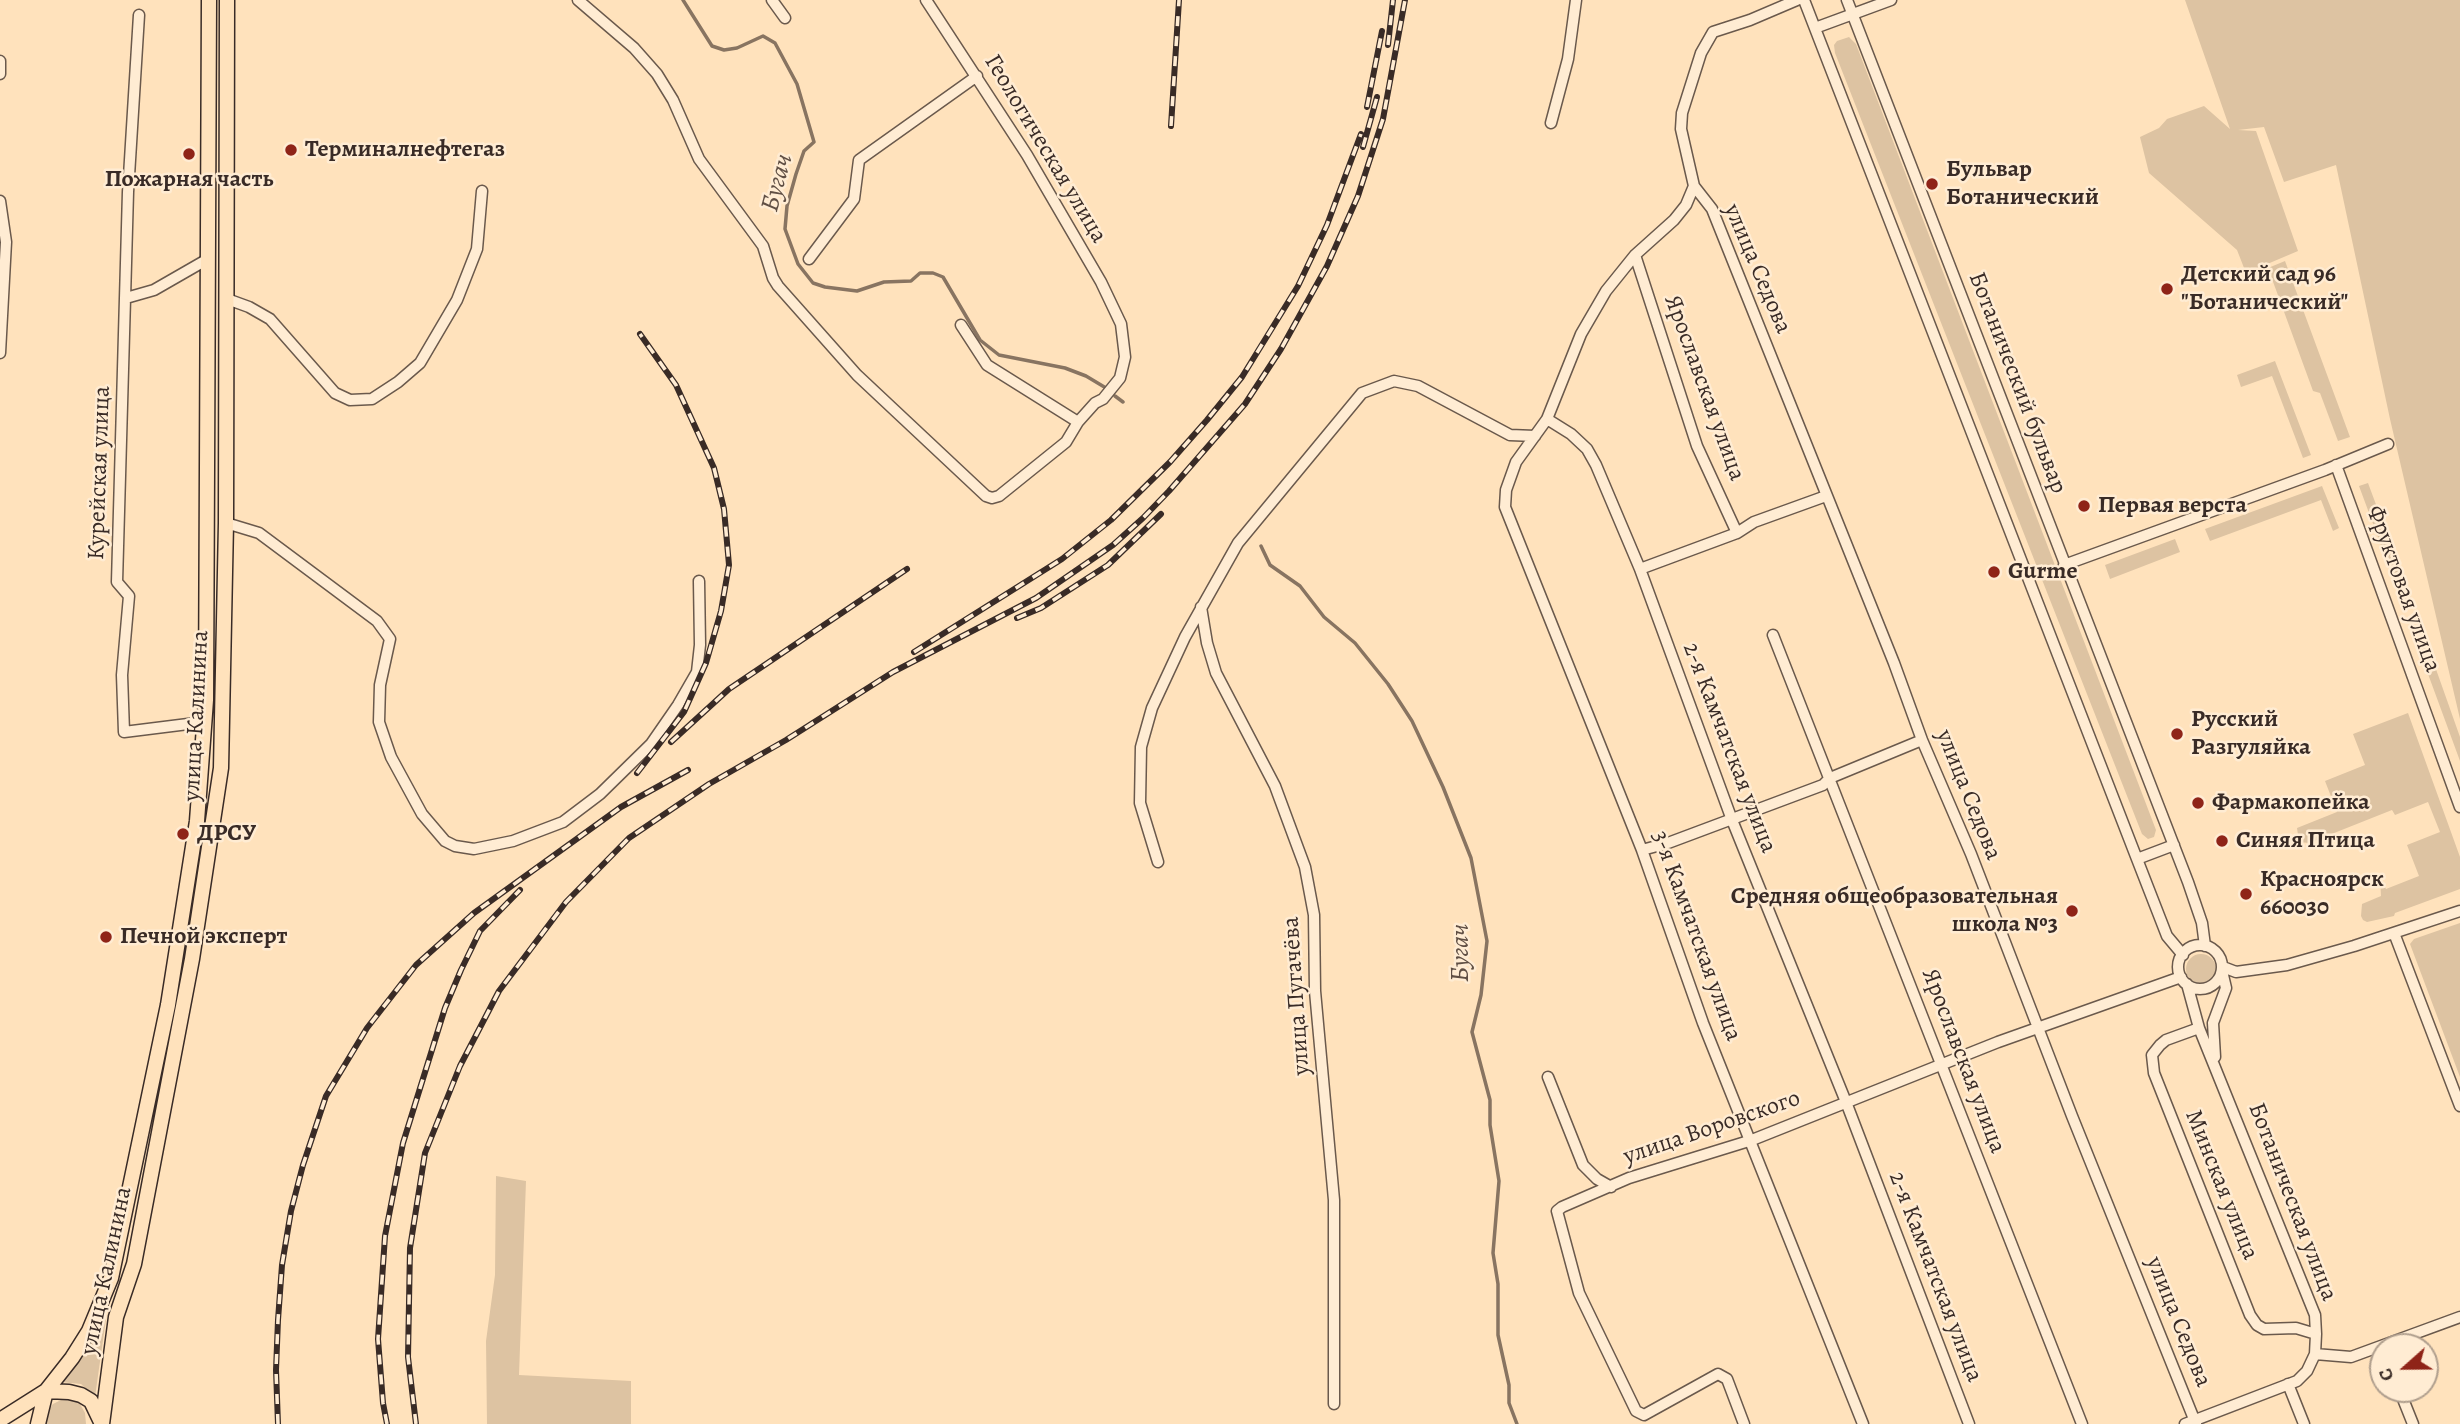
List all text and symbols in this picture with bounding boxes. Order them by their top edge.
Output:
street label: Геологическая улица [977,49,1113,249]
place label: Терминалнефтегаз [305,136,505,164]
marker: Терминалнефтегаз [283,142,299,158]
marker: Пожарная часть [181,146,197,162]
water label: Бугач [755,151,801,215]
place label: Бульвар Ботанический [1946,156,2099,212]
place label: Пожарная часть [105,166,273,194]
marker: Бульвар Ботанический [1924,176,1940,192]
street label: улица Седова [1717,200,1797,338]
place label: Детский сад 96 "Ботанический" [2181,261,2348,317]
street label: Ботанический бульвар [1961,268,2073,498]
marker: Детский сад 96 "Ботанический" [2159,281,2175,297]
street label: Ярославская улица [1657,291,1751,485]
street label: Курейская улица [83,385,117,561]
place label: Первая верста [2098,492,2247,520]
marker: Первая верста [2076,498,2092,514]
street label: Фруктовая улица [2359,502,2447,676]
place label: Gurme [2008,558,2077,586]
marker: Gurme [1986,564,2002,580]
street label: улица Калинина [178,630,216,802]
street label: 2-я Камчатская улица [1676,639,1782,857]
place label: Русский Разгуляйка [2191,706,2311,762]
street label: улица Седова [1929,726,2007,864]
marker: Русский Разгуляйка [2169,726,2185,742]
place label: Фармакопейка [2212,789,2370,817]
marker: Фармакопейка [2190,795,2206,811]
place label: ДРСУ [197,820,256,848]
marker: ДРСУ [175,826,191,842]
street label: 3-я Камчатская улица [1645,827,1747,1045]
place label: Синяя Птица [2236,827,2375,855]
marker: Синяя Птица [2214,833,2230,849]
place label: Красноярск 660030 [2260,866,2384,922]
place label: Средняя общеобразовательная школа №3 [1731,883,2058,939]
marker: Красноярск 660030 [2238,886,2254,902]
marker: Средняя общеобразовательная школа №3 [2064,903,2080,919]
street label: улица Пугачёва [1277,916,1317,1076]
place label: Печной эксперт [120,923,287,951]
water label: Бугач [1446,924,1478,982]
marker: Печной эксперт [98,929,114,945]
street label: Ярославская улица [1915,965,2011,1157]
street label: улица Воровского [1620,1084,1804,1172]
street label: Ботаническая улица [2241,1099,2343,1305]
street label: Минская улица [2178,1106,2264,1264]
street label: 2-я Камчатская улица [1882,1168,1988,1386]
street label: улица Калинина [75,1184,139,1358]
street label: улица Седова [2139,1253,2217,1391]
north arrow [2369,1333,2439,1403]
text: С [2372,1365,2400,1385]

